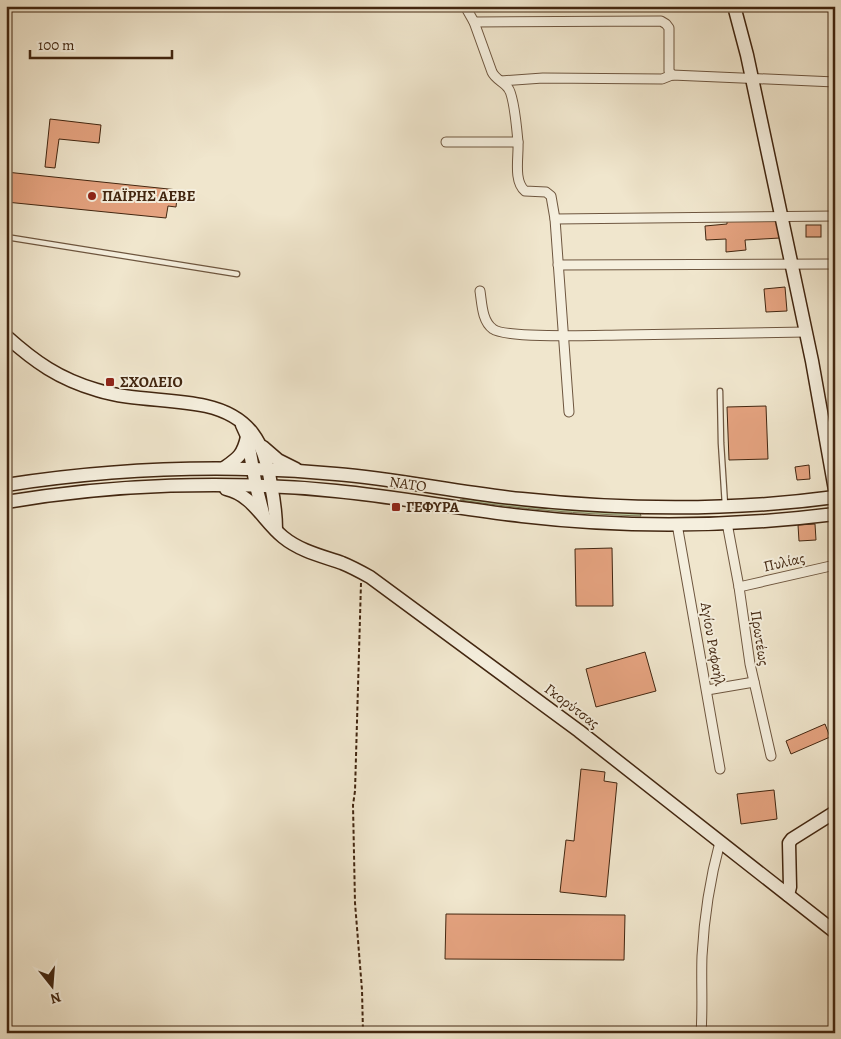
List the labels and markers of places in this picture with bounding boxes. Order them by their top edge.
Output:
place label: ΠΑΪΡΗΣ ΑΕΒΕ [102,186,195,206]
marker: ΠΑΪΡΗΣ ΑΕΒΕ [86,190,98,202]
place label: ΣΧΟΛΕΙΟ [120,372,183,392]
marker: ΣΧΟΛΕΙΟ [104,376,116,388]
place label: ΓΕΦΥΡΑ [406,497,460,517]
marker: ΓΕΦΥΡΑ [390,501,402,513]

